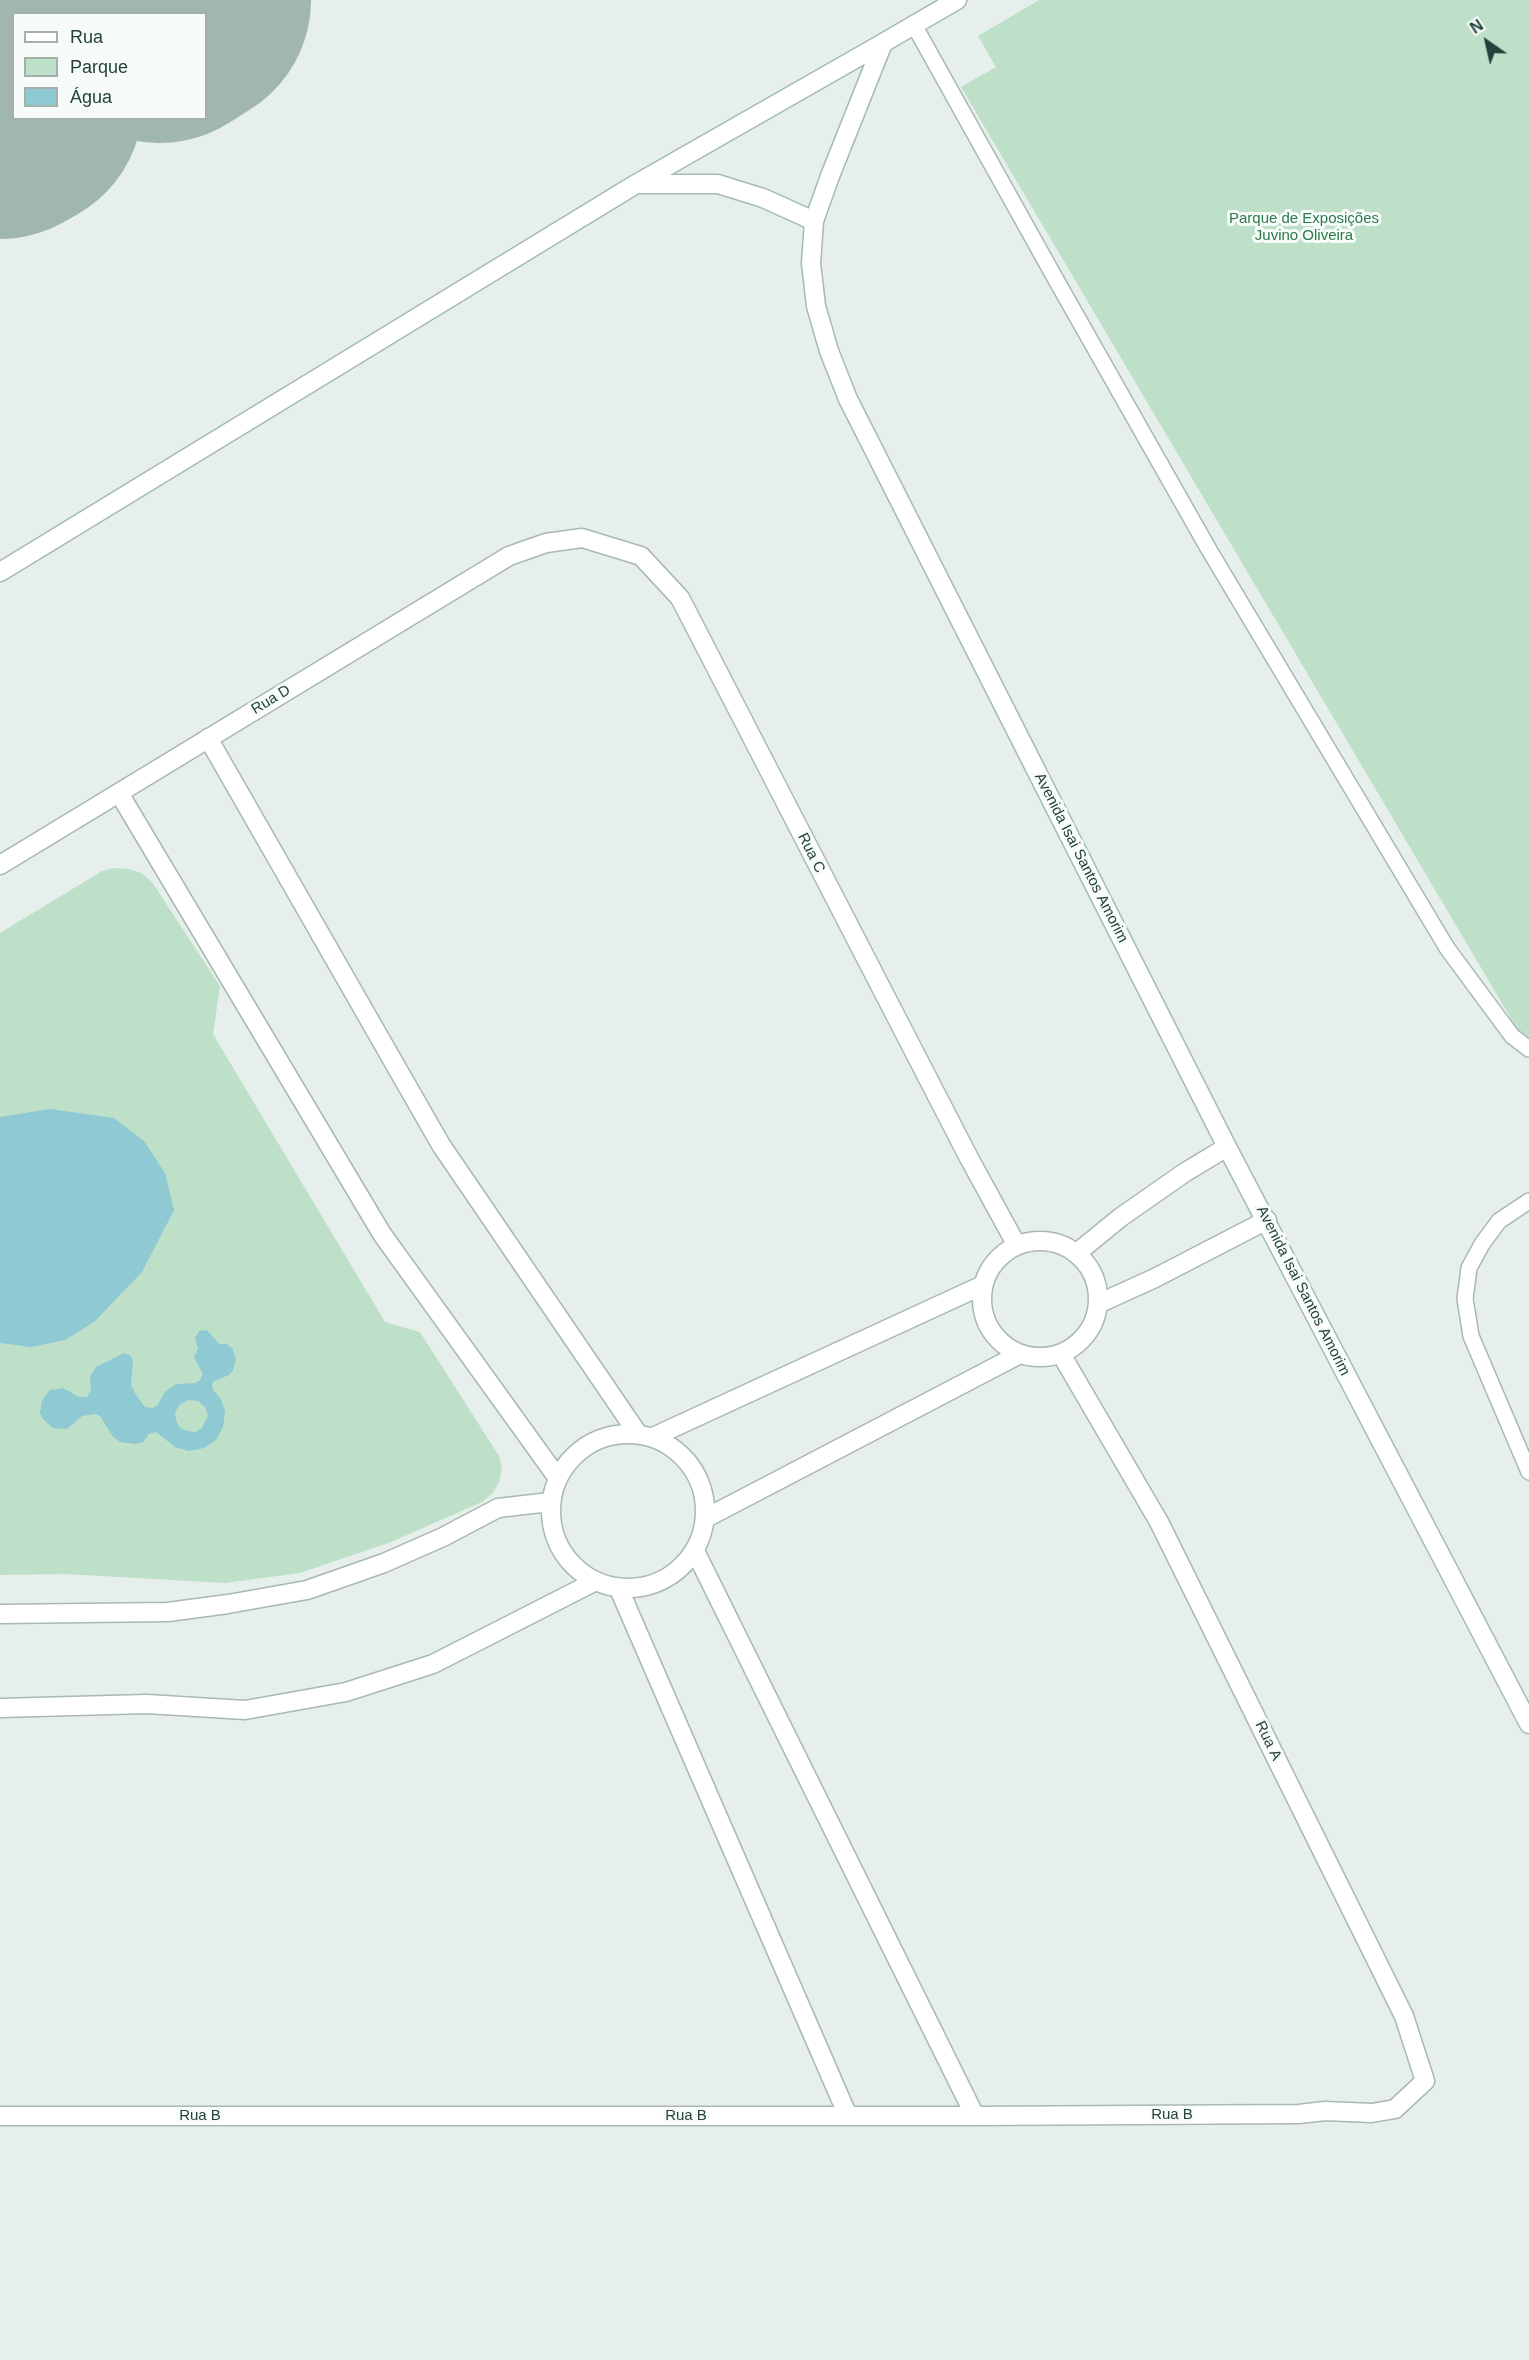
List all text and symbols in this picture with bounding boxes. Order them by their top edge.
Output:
legend [12,12,207,120]
north arrow [1457,12,1517,72]
text: N [1467,16,1486,37]
text: Rua [70,27,103,47]
text: Parque [70,57,128,77]
text: Água [70,87,112,107]
park label: Parque de Exposições Juvino Oliveira [1229,210,1379,245]
street label: Rua D [248,681,294,719]
street label: Avenida Isai Santos Amorim [1030,770,1132,946]
street label: Rua C [793,830,829,876]
street label: Avenida Isai Santos Amorim [1252,1203,1354,1379]
street label: Rua A [1251,1718,1285,1764]
street label: Rua B [1151,2106,1193,2124]
street label: Rua B [179,2107,221,2125]
street label: Rua B [665,2107,707,2125]

